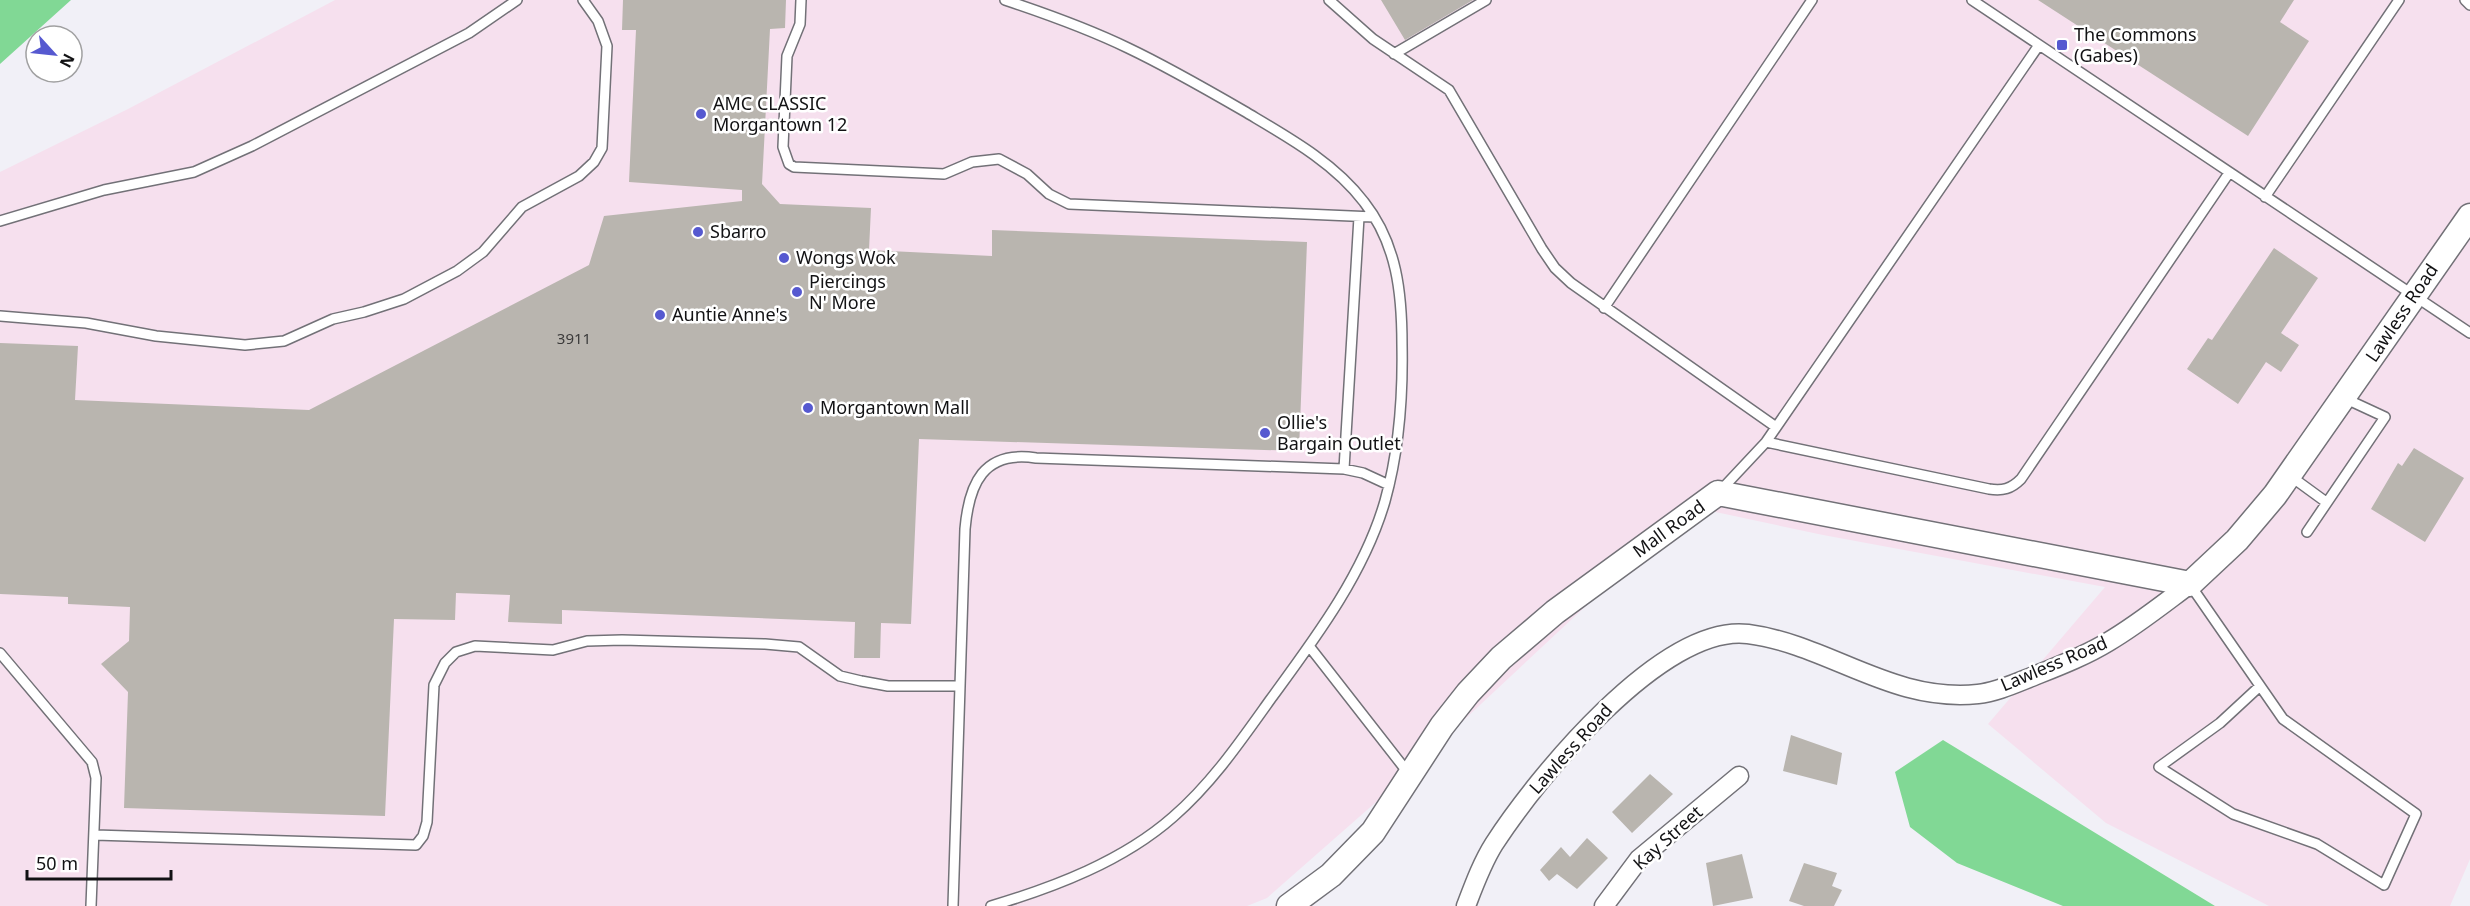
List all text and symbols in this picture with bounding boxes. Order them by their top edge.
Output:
place label: The Commons (Gabes) [2074,22,2197,67]
north arrow [24,24,84,84]
marker: The Commons (Gabes) [2055,38,2069,52]
text: N [55,50,80,72]
place label: AMC CLASSIC Morgantown 12 [713,91,847,136]
marker: AMC CLASSIC Morgantown 12 [694,107,708,121]
place label: Sbarro [710,219,766,243]
marker: Sbarro [691,225,705,239]
place label: Wongs Wok [796,245,896,269]
marker: Wongs Wok [777,251,791,265]
street label: Lawless Road [2359,259,2443,366]
place label: Piercings N' More [809,269,886,314]
marker: Piercings N' More [790,285,804,299]
place label: Auntie Anne's [672,302,788,326]
marker: Auntie Anne's [653,308,667,322]
house number: 3911 [557,328,591,348]
place label: Morgantown Mall [820,395,969,419]
marker: Morgantown Mall [801,401,815,415]
place label: Ollie's Bargain Outlet [1277,410,1401,455]
marker: Ollie's Bargain Outlet [1258,426,1272,440]
street label: Mall Road [1628,494,1709,562]
street label: Lawless Road [1997,630,2111,696]
street label: Lawless Road [1523,698,1617,799]
street label: Kay Street [1628,799,1707,875]
scale bar [27,843,171,881]
text: 50 m [36,851,78,875]

